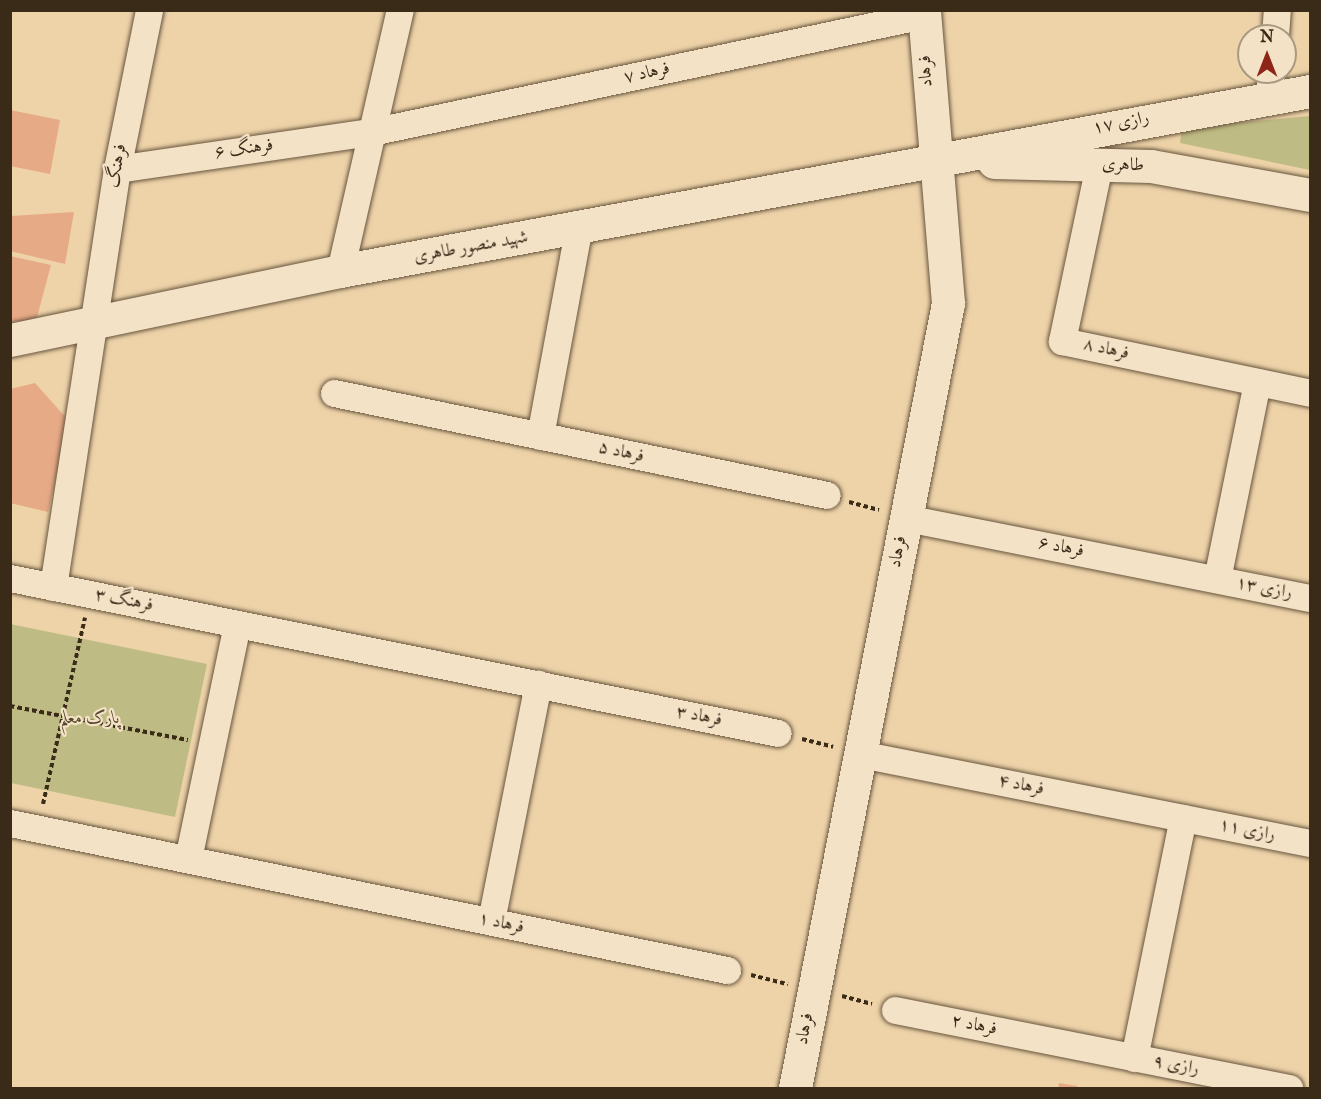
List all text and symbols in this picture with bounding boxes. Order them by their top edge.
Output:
north arrow [1237,24,1297,84]
text: N [1260,28,1274,48]
street label: فرهاد [915,55,939,87]
street label: فرهاد ۷ [622,59,672,89]
street label: رازی ۱۷ [1091,108,1151,140]
street label: فرهنگ ۶ [213,135,275,165]
street label: فرهنگ [104,142,132,190]
street label: طاهری [1101,154,1145,178]
street label: شهید منصور طاهری [412,227,530,269]
street label: فرهاد ۸ [1081,335,1131,365]
street label: فرهاد ۵ [596,438,646,468]
street label: فرهاد ۶ [1036,533,1086,563]
street label: فرهاد [885,534,913,570]
street label: رازی ۱۳ [1234,573,1294,605]
street label: فرهنگ ۳ [93,585,155,617]
street label: فرهاد ۳ [674,702,724,732]
park label: پارک معلم [60,708,120,730]
street label: فرهاد ۴ [996,771,1046,801]
street label: رازی ۱۱ [1217,815,1277,847]
street label: فرهاد ۱ [476,909,526,939]
street label: فرهاد [792,1011,820,1047]
street label: فرهاد ۲ [949,1011,999,1041]
street label: رازی ۹ [1151,1051,1201,1081]

